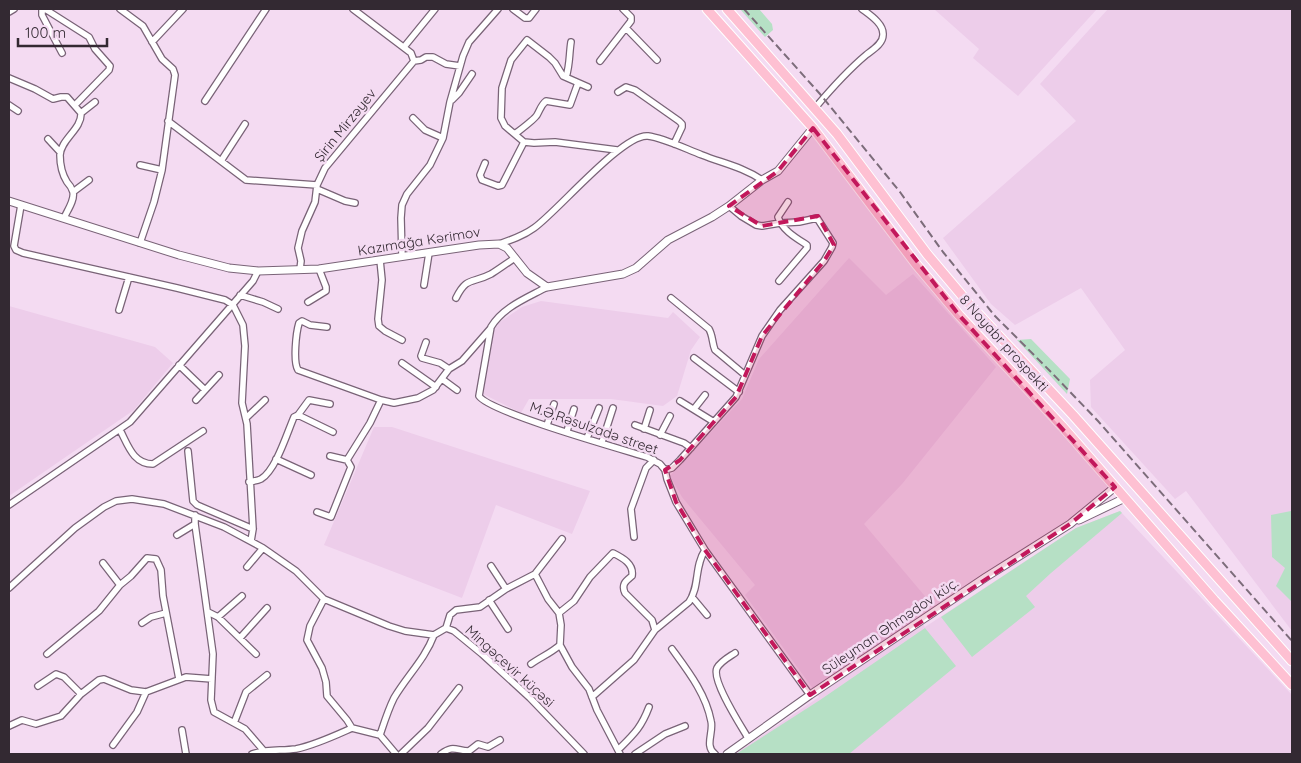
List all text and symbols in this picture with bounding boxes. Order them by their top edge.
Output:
scale bar [18,15,106,47]
text: 100 m [25,23,66,42]
street label: Şirin Mirzəyev [310,85,380,165]
street label: Kazımağa Kərimov [356,222,482,260]
street label: 8 Noyabr prospekti [956,291,1052,395]
street label: M.Ə.Rəsulzadə street [527,398,661,459]
street label: Süleyman Əhmədov küç. [818,574,962,678]
street label: Mingəçevir küçəsi [462,621,558,711]

